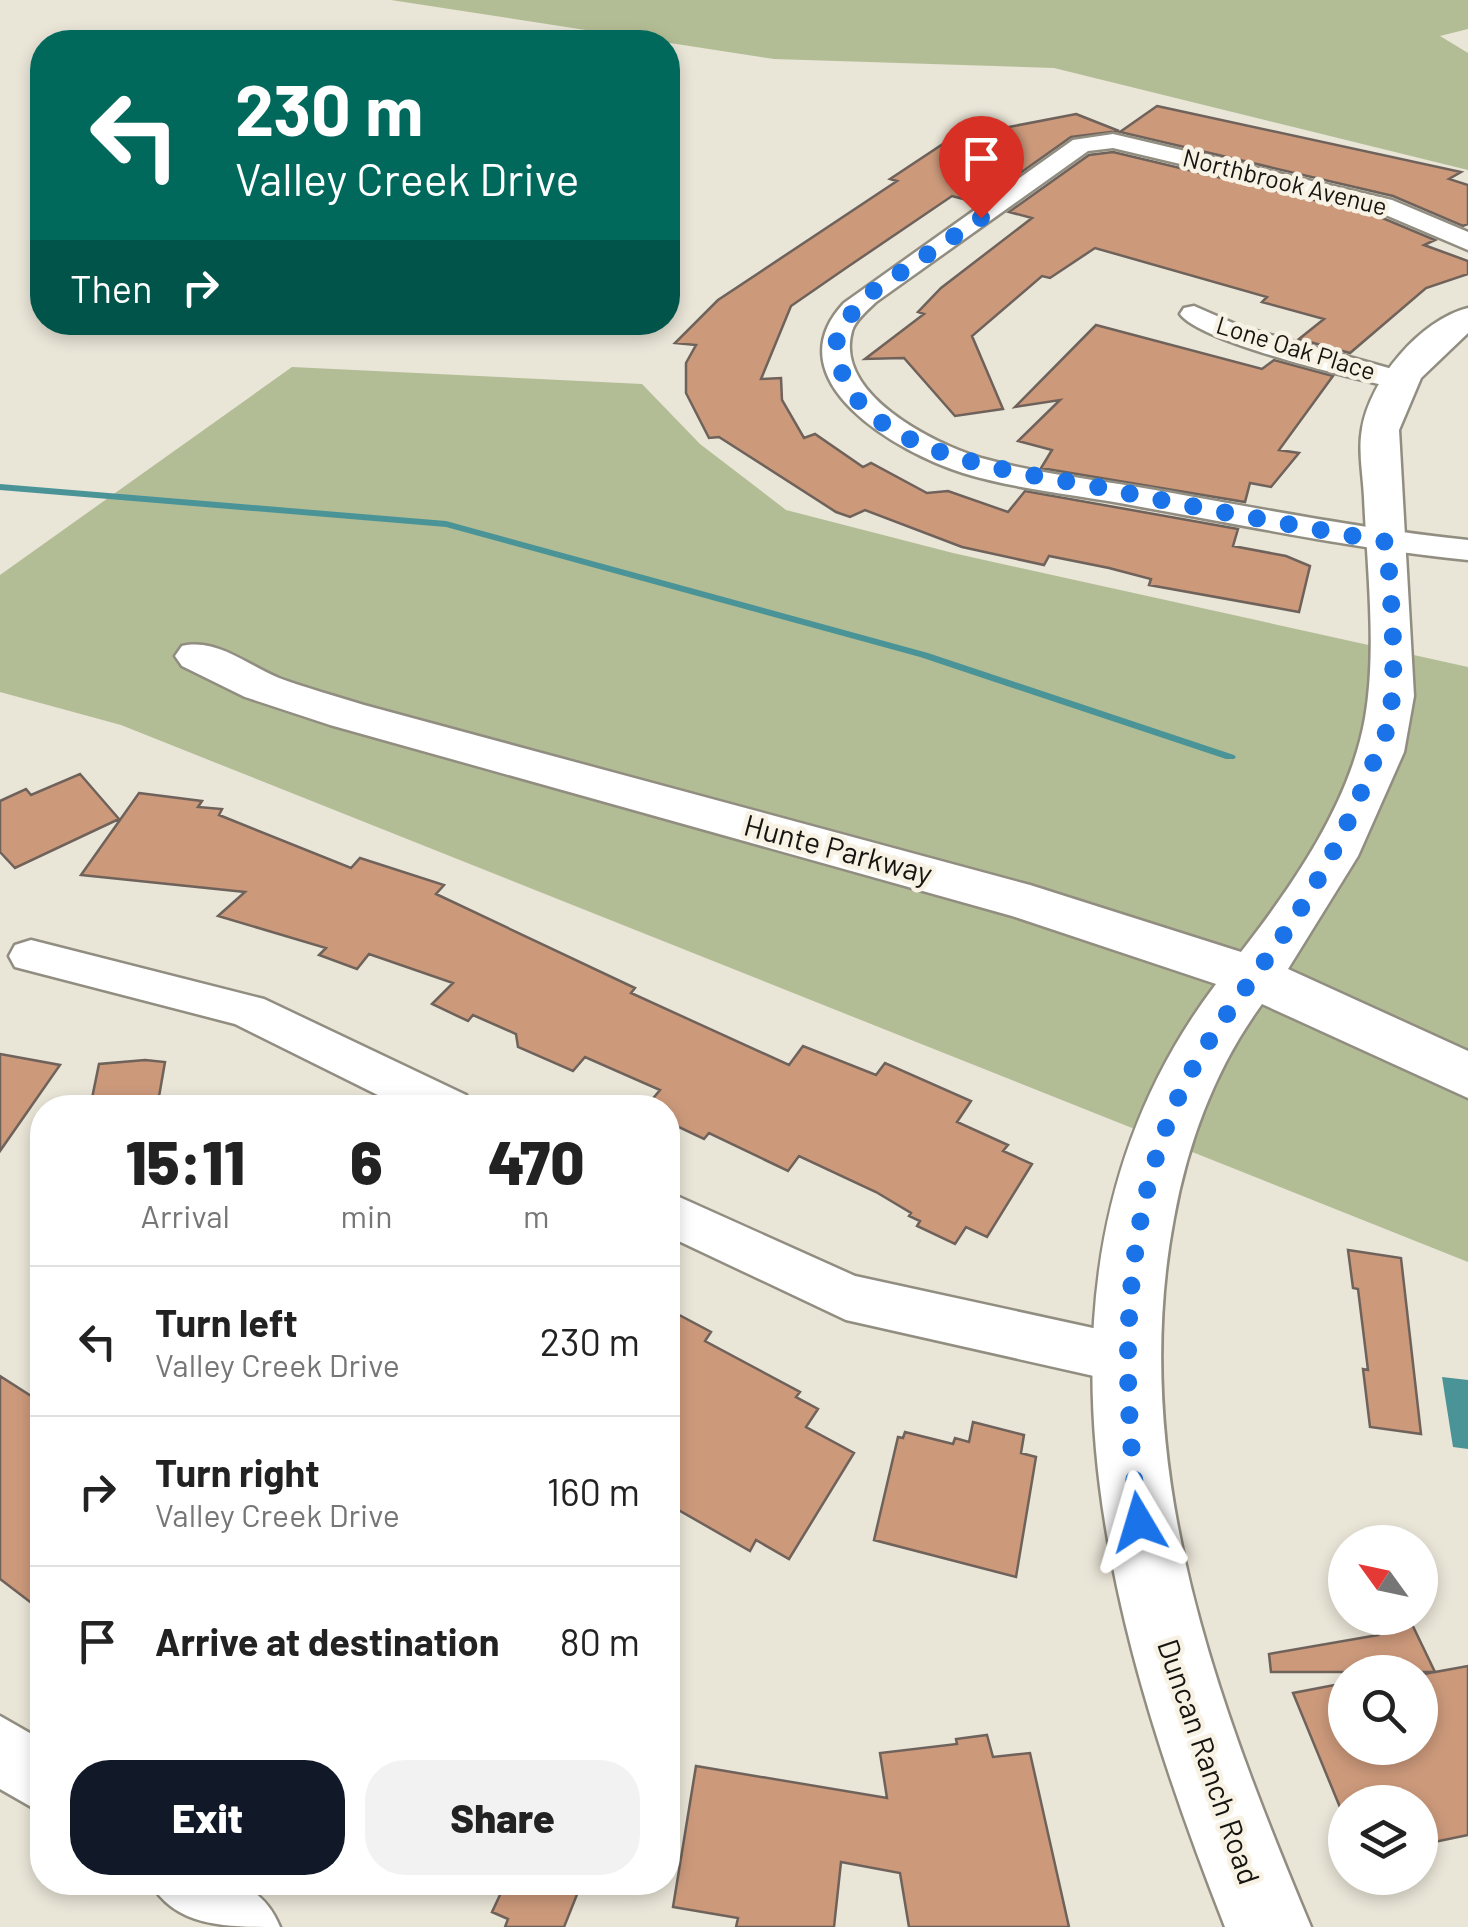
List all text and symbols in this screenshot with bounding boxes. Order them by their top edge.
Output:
text: 230 m [235,66,423,150]
icon: left [70,70,200,200]
pin [939,116,1024,219]
icon: arrive [954,131,1009,186]
street label: Northbrook Avenue [1180,141,1390,221]
text: Valley Creek Drive [235,151,579,205]
icon: right [173,260,228,315]
text: Then [70,265,153,311]
street label: Lone Oak Place [1213,309,1379,385]
street label: Hunte Parkway [740,806,937,891]
text: 15:11 [125,1125,245,1197]
text: 6 [350,1125,383,1197]
text: 470 [488,1125,585,1197]
text: Arrival [141,1196,230,1234]
text: min [341,1196,392,1234]
text: m [523,1196,549,1234]
text: Turn left [155,1299,298,1345]
icon: left [70,1314,125,1369]
text: 230 m [540,1318,640,1364]
text: Valley Creek Drive [155,1345,400,1383]
text: Turn right [155,1449,320,1495]
icon: right [70,1464,125,1519]
text: 160 m [547,1468,640,1514]
position arrow [1087,1470,1191,1574]
text: Valley Creek Drive [155,1495,400,1533]
north arrow [1328,1525,1438,1635]
map controls [1328,1525,1438,1895]
icon: arrive [70,1614,125,1669]
text: Arrive at destination [155,1618,500,1664]
text: 80 m [560,1618,640,1664]
street label: Duncan Ranch Road [1151,1634,1269,1889]
button: search [1328,1655,1438,1765]
button: Exit [70,1760,345,1875]
button: Share [365,1760,640,1875]
button: layers [1328,1785,1438,1895]

